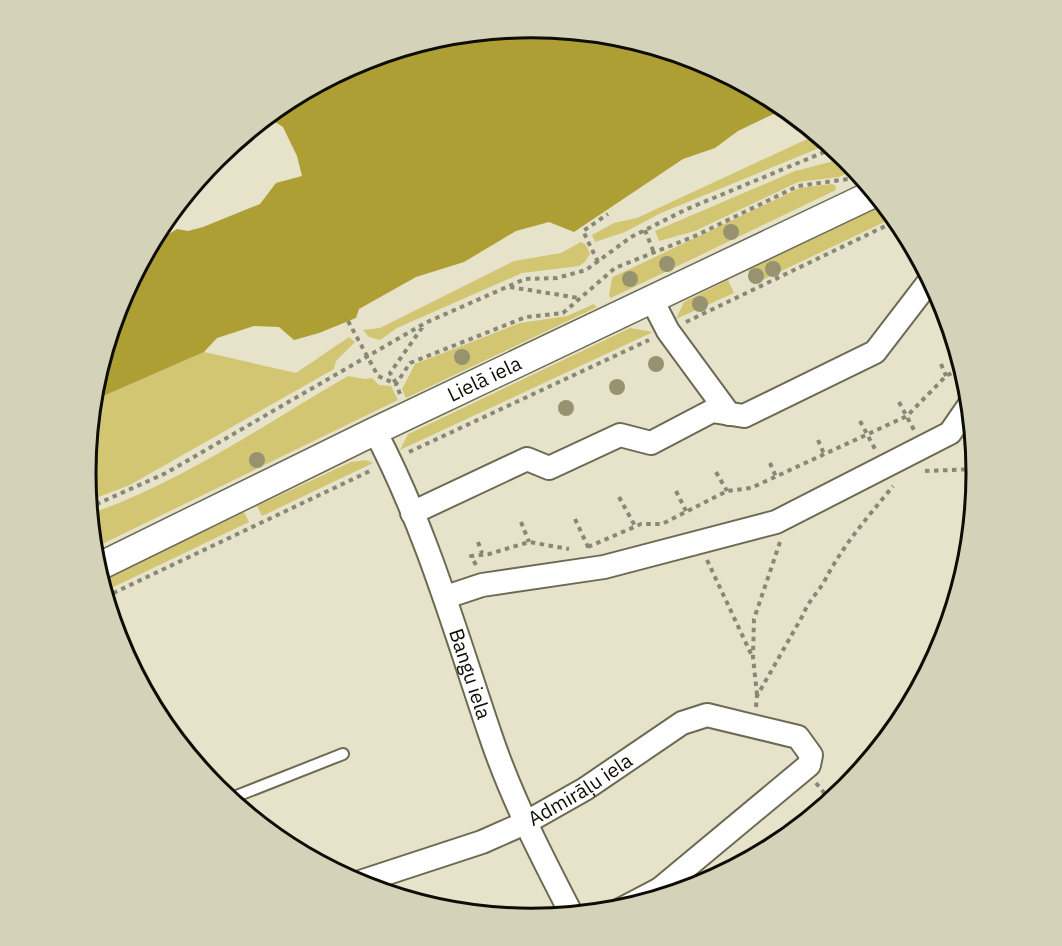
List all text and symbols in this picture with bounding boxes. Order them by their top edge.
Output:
street label: Lielā iela [443,349,526,408]
street label: Bangu iela [443,625,498,723]
street label: Admirāļu iela [523,746,638,832]

